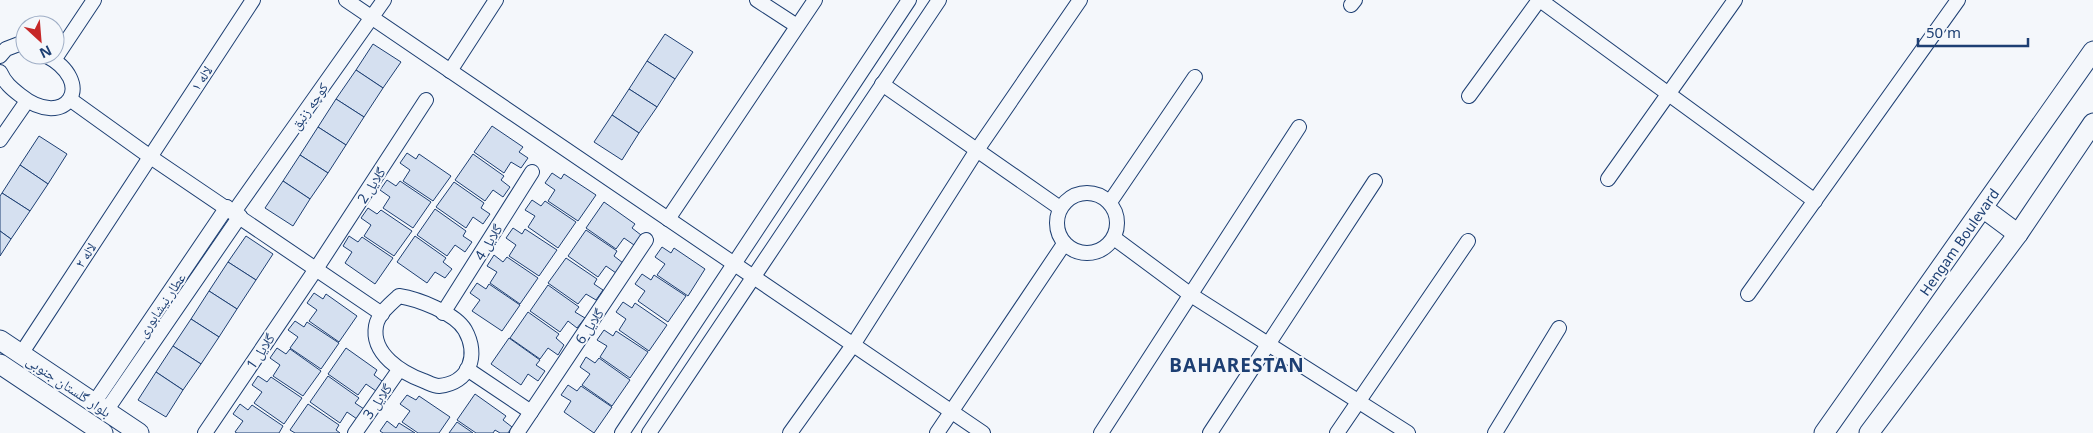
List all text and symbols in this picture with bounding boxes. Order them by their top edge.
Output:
north arrow [15,15,65,65]
scale bar [1918,15,2028,47]
text: 50 m [1926,22,1961,42]
text: N [37,41,55,63]
street label: لاله ۱ [186,62,216,94]
street label: کوچه زنبق [286,78,333,134]
street label: گلایل 2 [352,163,390,207]
street label: Hengam Boulevard [1915,185,2003,299]
street label: گلایل 4 [470,220,507,264]
street label: لاله ۲ [70,239,100,271]
street label: عطار نیشابوری [132,269,190,341]
street label: گلایل 6 [570,304,608,348]
street label: گلایل 1 [241,329,279,373]
street label: بلوار گلستان جنوبی [23,351,115,421]
district label: BAHARESTAN [1169,352,1305,378]
street label: گلایل 3 [358,379,396,422]

